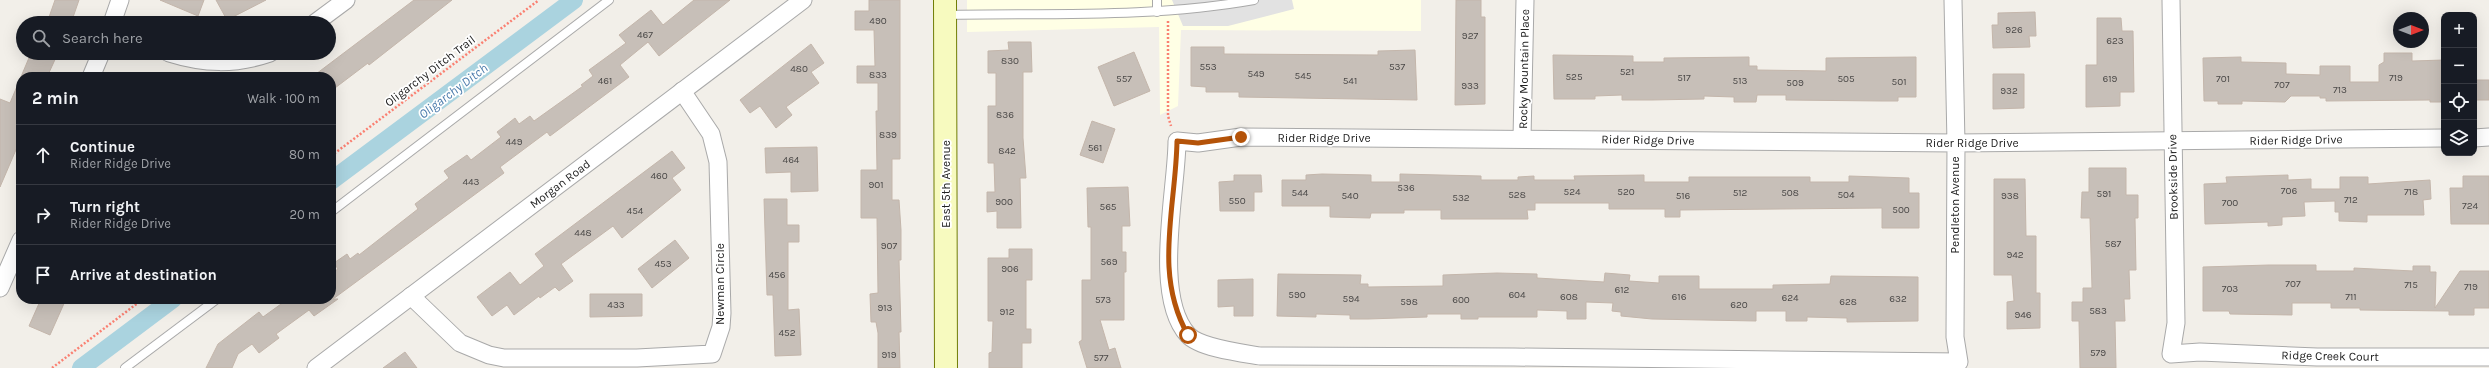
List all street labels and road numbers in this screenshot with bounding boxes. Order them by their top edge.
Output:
street label: Rocky Mountain Place [1516,9,1532,129]
street label: Oligarchy Ditch Trail [382,32,478,110]
street label: Rider Ridge Drive [1277,131,1371,145]
street label: Rider Ridge Drive [1601,132,1695,148]
street label: Rider Ridge Drive [2249,132,2343,148]
street label: Brookside Drive [2165,134,2181,220]
street label: Rider Ridge Drive [1925,136,2019,150]
street label: East 5th Avenue [939,140,953,228]
street label: Pendleton Avenue [1948,156,1962,254]
street label: Morgan Road [527,157,593,211]
street label: Newman Circle [713,243,727,325]
street label: Ridge Creek Court [2281,348,2379,364]

